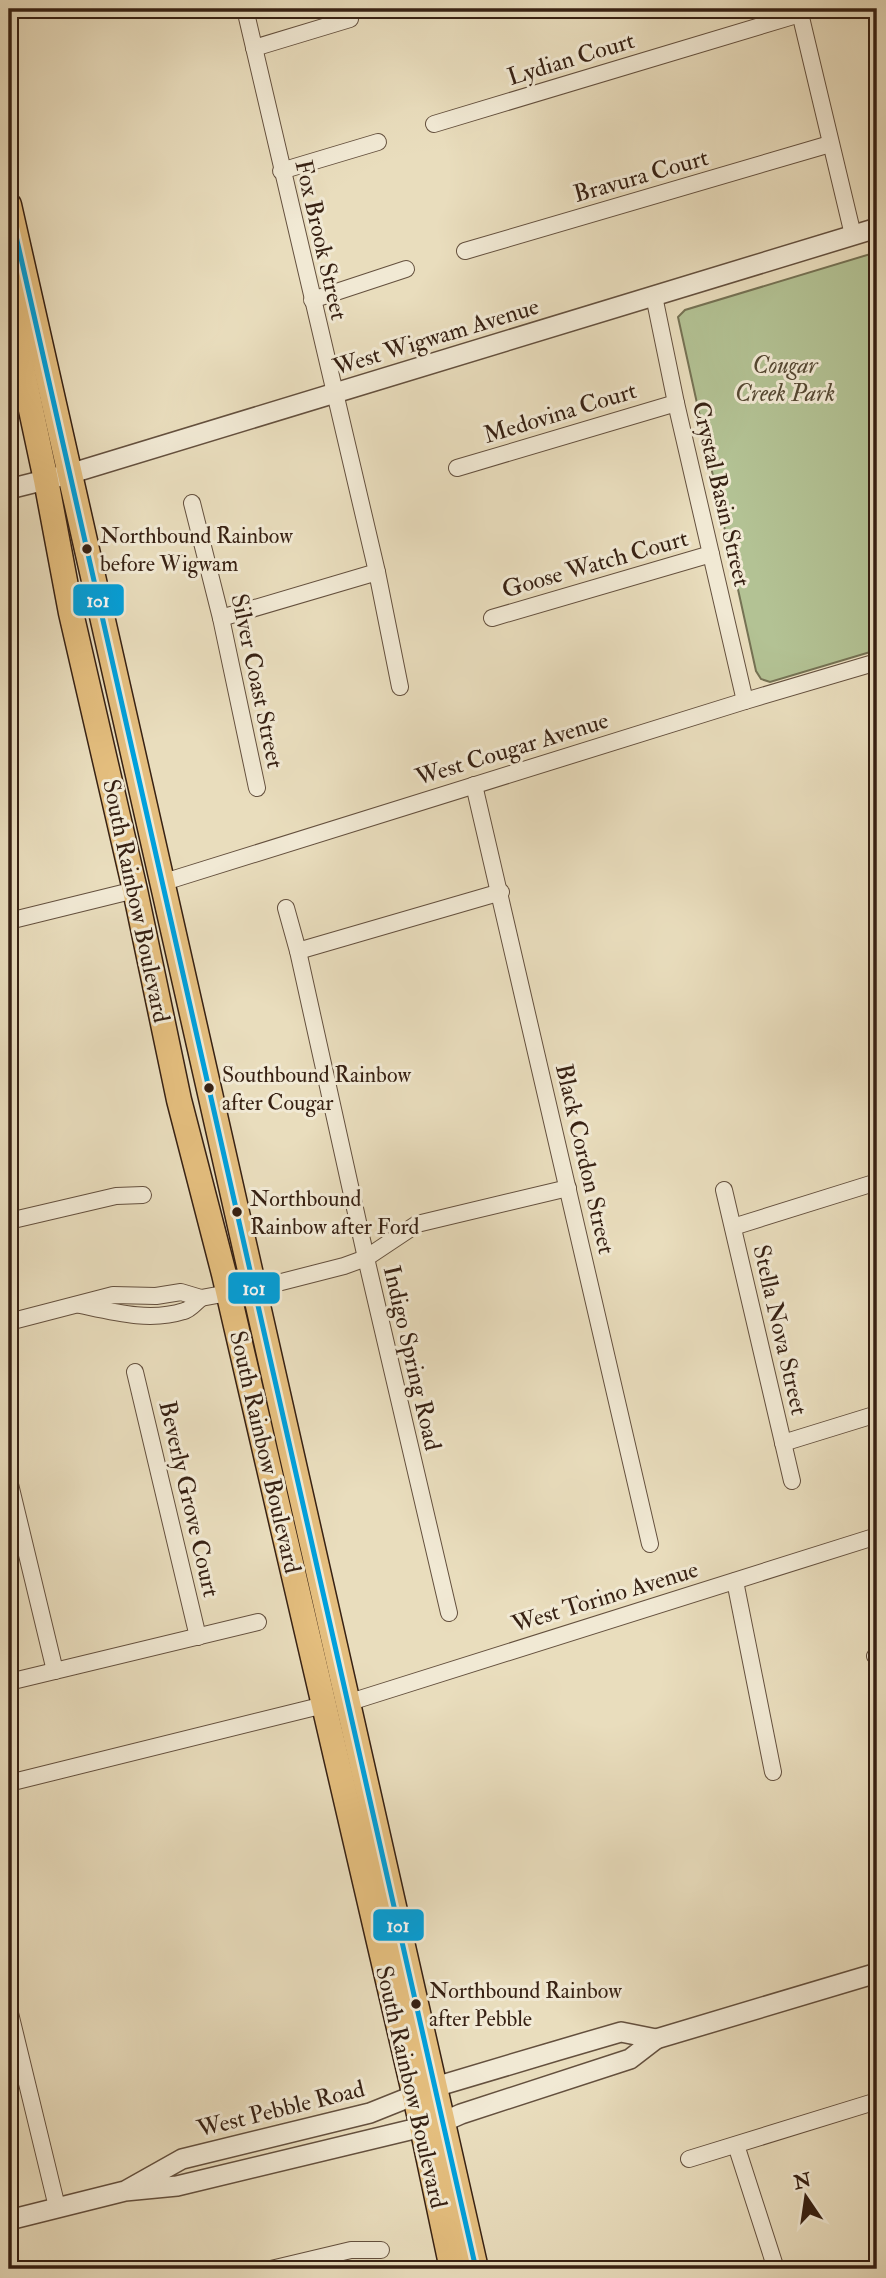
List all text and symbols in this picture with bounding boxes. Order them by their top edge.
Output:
street label: Lydian Court [504,25,639,93]
street label: Bravura Court [570,142,712,210]
street label: Fox Brook Street [288,157,355,323]
street label: West Wigwam Avenue [328,291,543,383]
park label: Cougar Creek Park [735,350,835,409]
street label: Medovina Court [480,375,640,451]
street label: Crystal Basin Street [685,398,757,590]
place label: Northbound Rainbow before Wigwam [100,522,293,578]
street label: Goose Watch Court [498,523,692,605]
marker: Northbound Rainbow before Wigwam [80,542,94,556]
line badge: 101 [72,583,125,617]
text: 101 [86,589,110,613]
street label: Silver Coast Street [223,591,291,771]
street label: West Cougar Avenue [411,705,612,793]
street label: South Rainbow Boulevard [95,777,177,1026]
place label: Southbound Rainbow after Cougar [222,1061,411,1117]
street label: Black Cordon Street [548,1061,622,1257]
marker: Southbound Rainbow after Cougar [202,1081,216,1095]
place label: Northbound Rainbow after Ford [250,1185,420,1241]
marker: Northbound Rainbow after Ford [230,1205,244,1219]
street label: Stella Nova Street [745,1242,815,1418]
street label: Indigo Spring Road [376,1263,448,1454]
line badge: 101 [227,1271,281,1305]
text: 101 [242,1277,266,1301]
street label: South Rainbow Boulevard [222,1328,308,1576]
street label: Beverly Grove Court [151,1398,227,1600]
street label: West Torino Avenue [507,1554,702,1640]
line badge: 101 [372,1908,425,1942]
text: 101 [386,1914,410,1938]
street label: South Rainbow Boulevard [368,1963,454,2211]
place label: Northbound Rainbow after Pebble [429,1977,622,2033]
marker: Northbound Rainbow after Pebble [409,1997,423,2011]
street label: West Pebble Road [193,2073,368,2145]
north arrow [770,2162,840,2232]
text: N [790,2168,814,2195]

